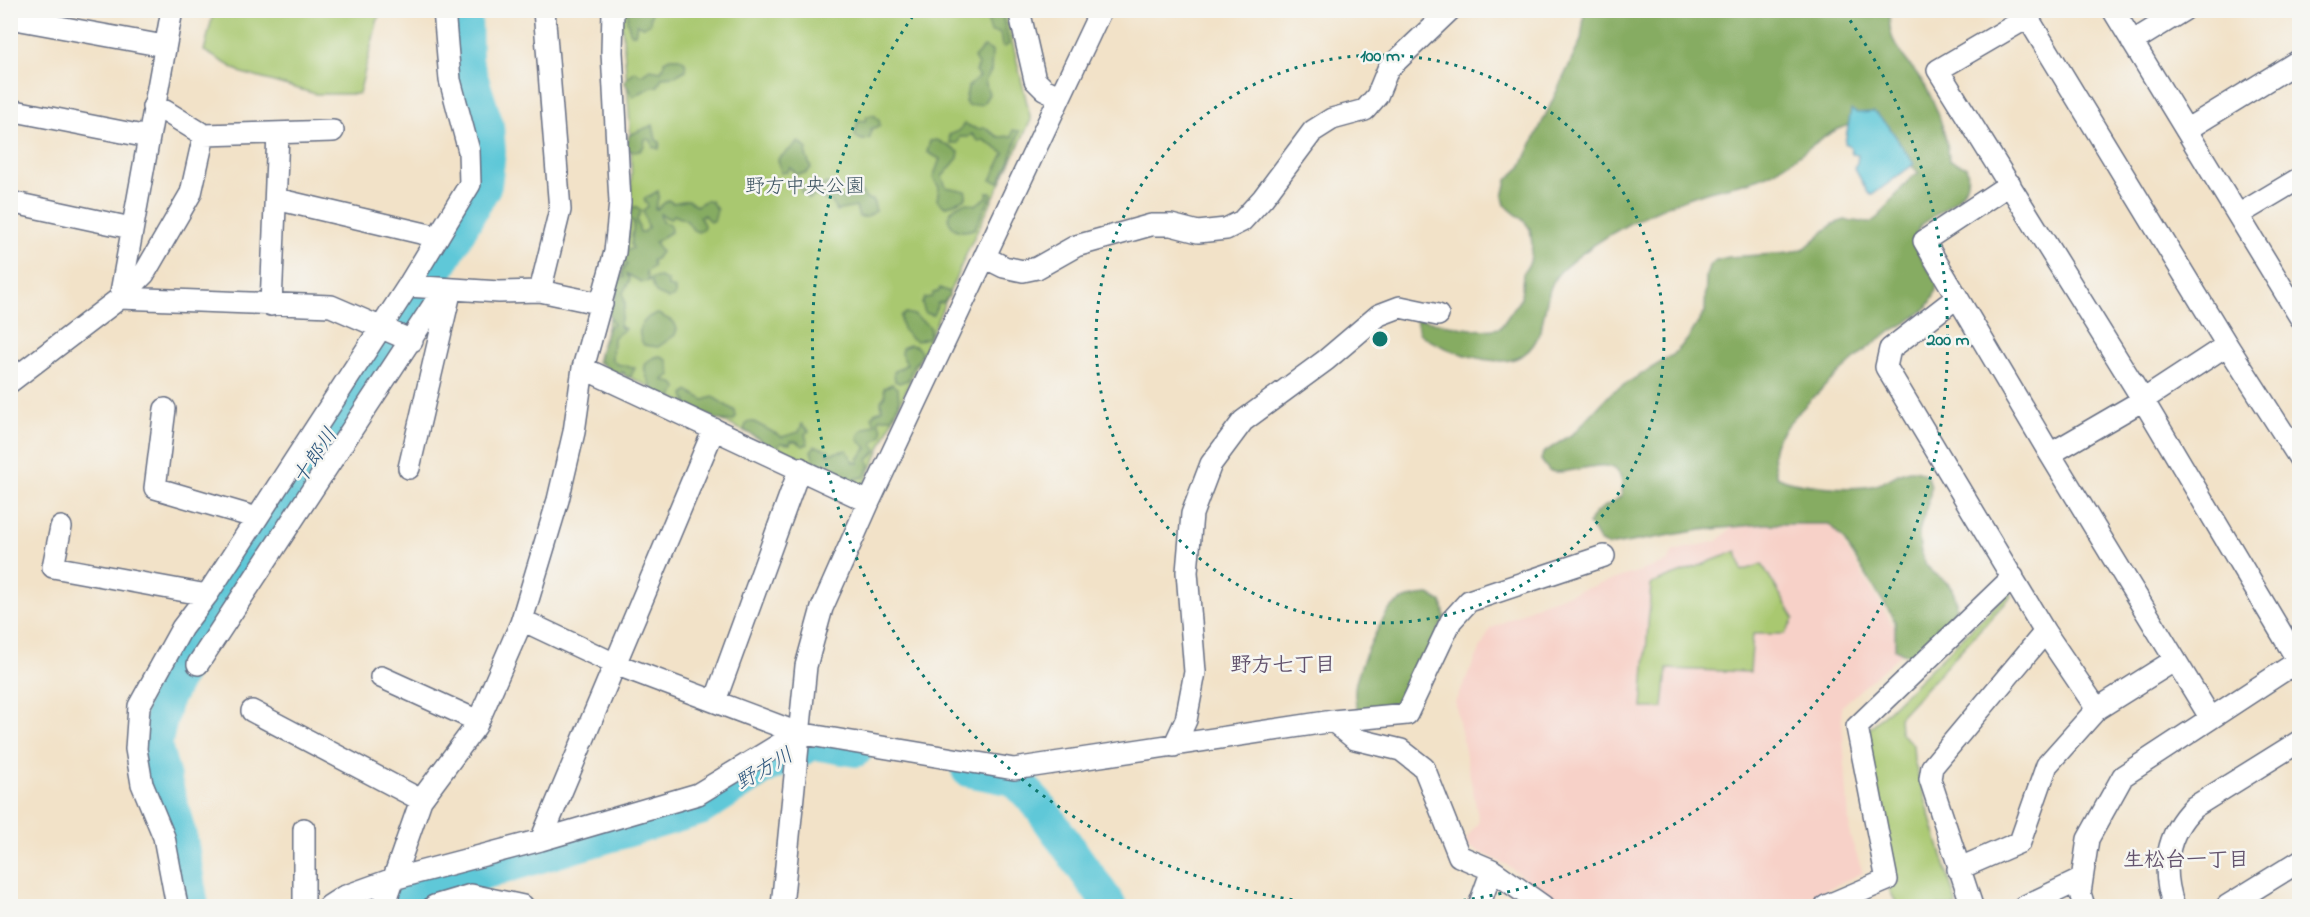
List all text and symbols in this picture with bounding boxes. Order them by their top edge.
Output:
text: 100 m [1360,44,1400,70]
park label: 野方中央公園 [745,173,865,202]
text: 200 m [1926,328,1970,354]
centre of rings [1370,329,1390,349]
water label: 十郎川 [286,422,346,492]
district label: 野方七丁目 [1231,651,1336,681]
water label: 野方川 [730,741,800,799]
district label: 生松台一丁目 [2123,846,2249,876]

